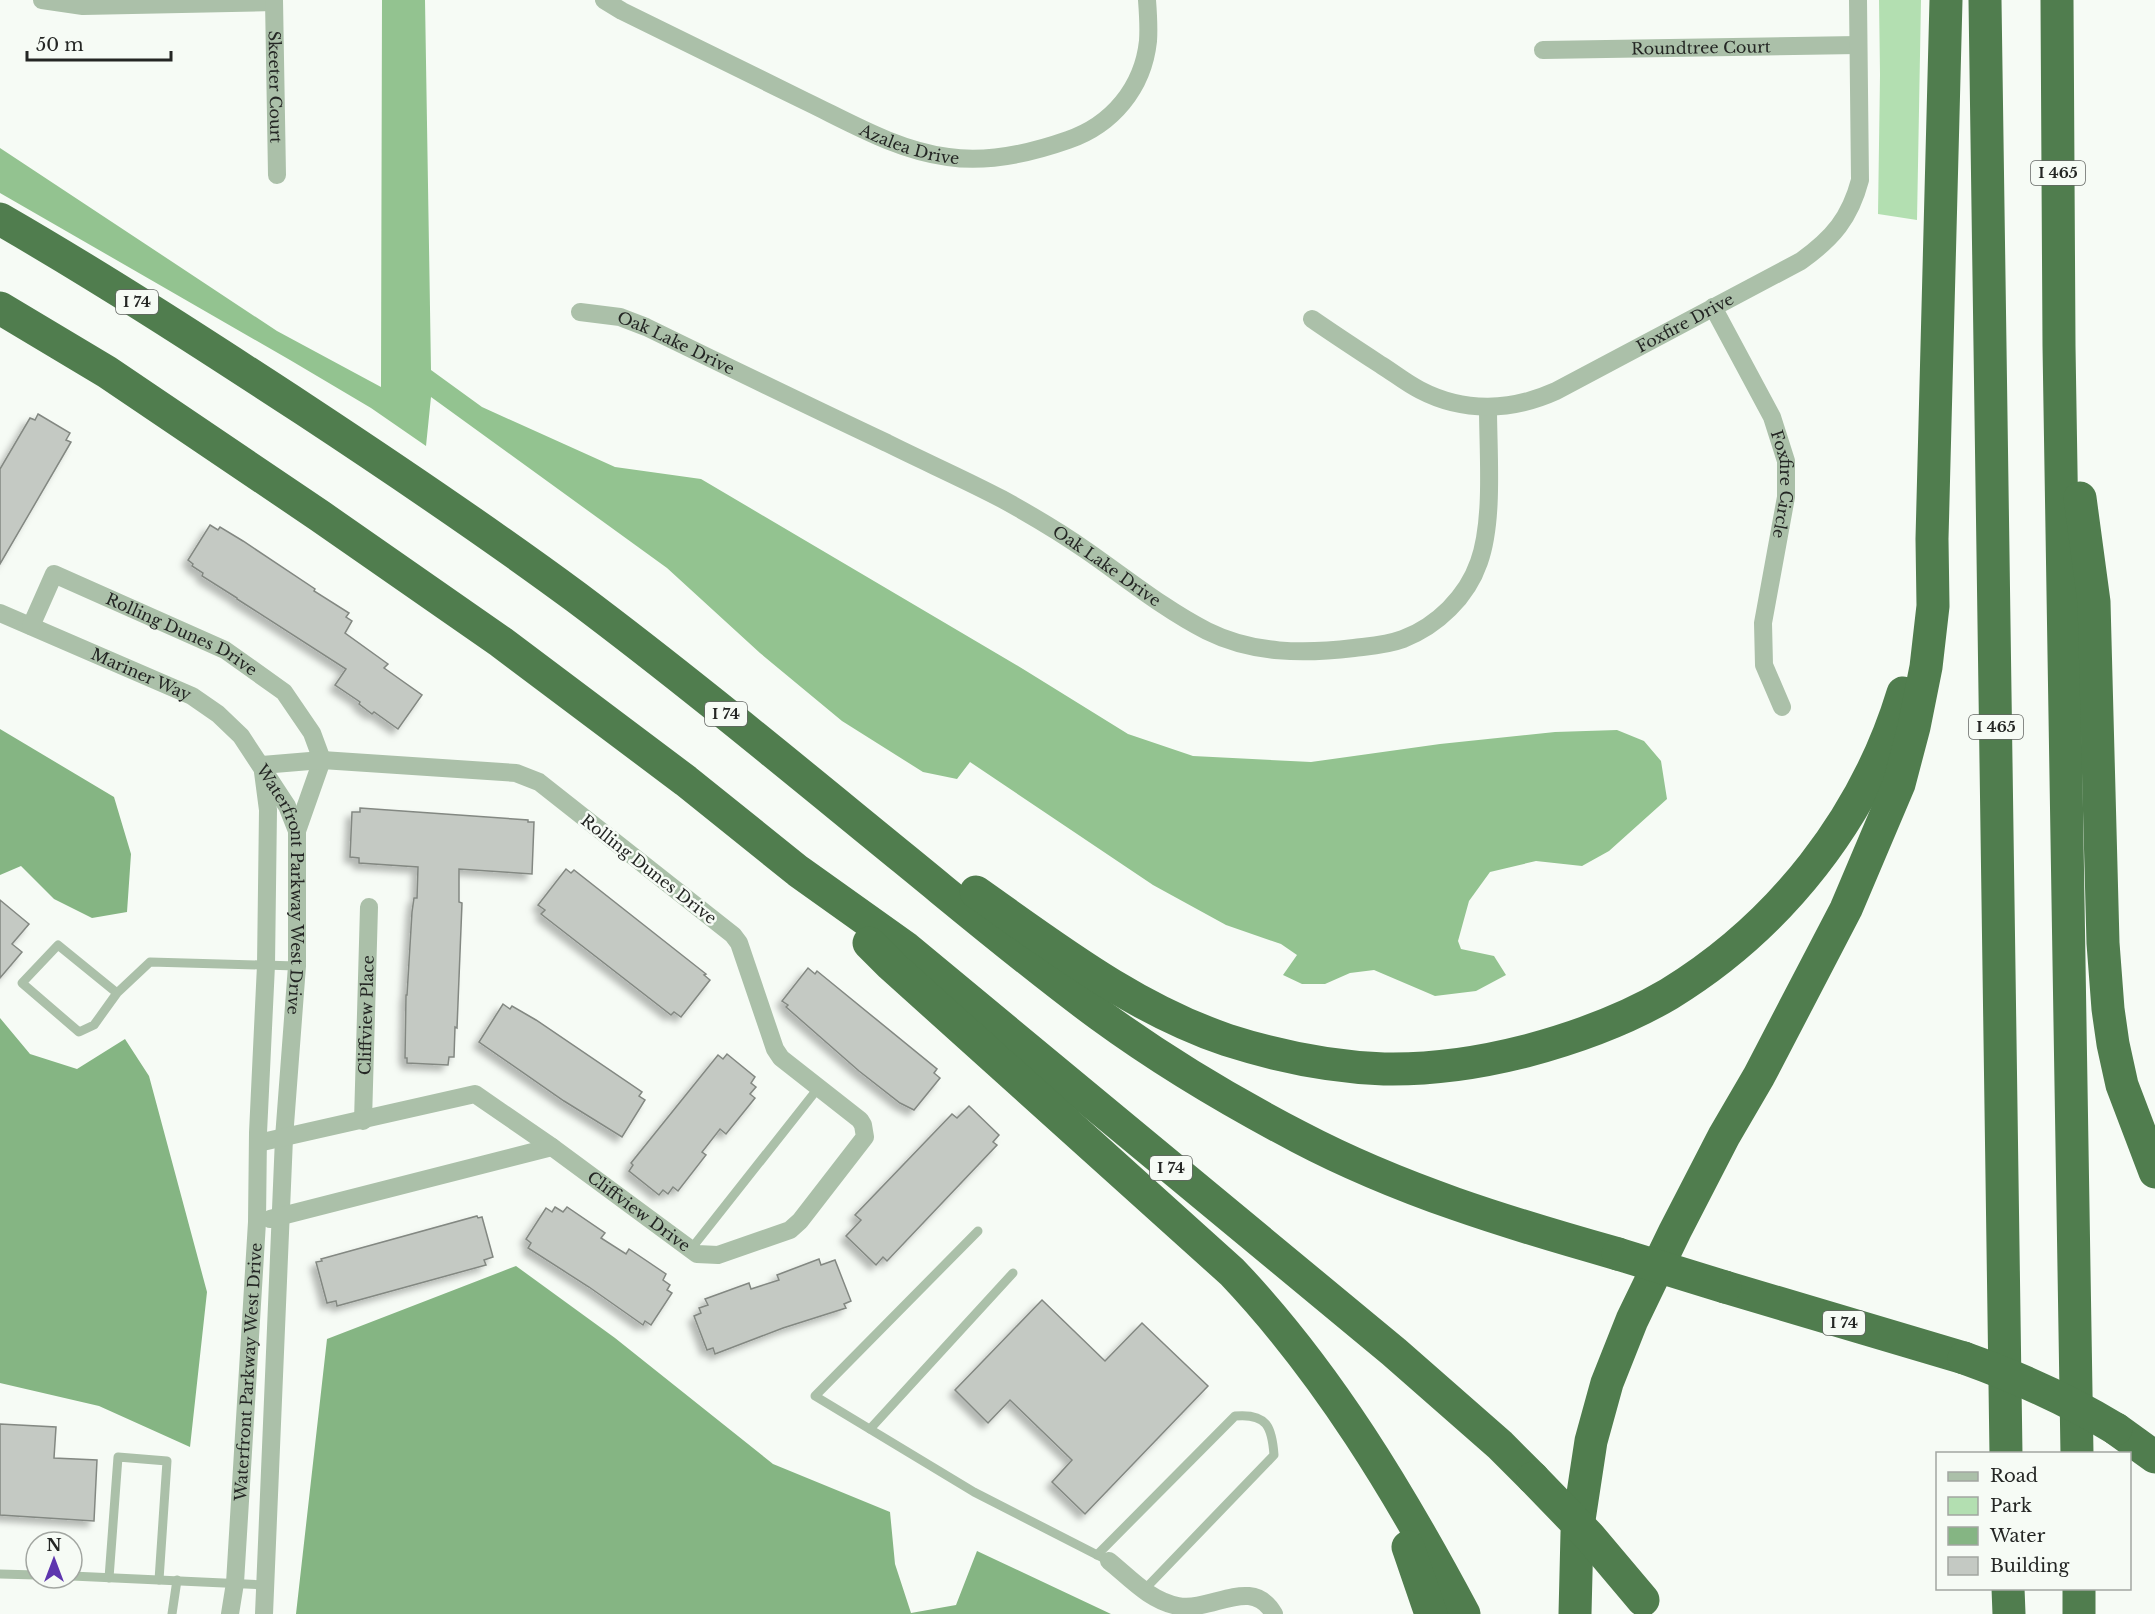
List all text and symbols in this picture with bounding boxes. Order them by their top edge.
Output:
scale bar [27,24,171,62]
street label: Skeeter Court [265,30,286,144]
text: 50 m [36,34,84,56]
street label: Roundtree Court [1631,36,1771,59]
street label: Azalea Drive [856,119,960,168]
road number: I 465 [2031,161,2085,185]
street label: Foxfire Drive [1633,289,1737,357]
road number: I 74 [116,290,158,314]
street label: Oak Lake Drive [615,307,738,379]
street label: Foxfire Circle [1767,427,1796,540]
street label: Oak Lake Drive [1049,521,1165,611]
street label: Rolling Dunes Drive [103,588,261,680]
street label: Mariner Way [88,644,195,705]
road number: I 74 [705,702,747,726]
road number: I 465 [1969,715,2023,739]
street label: Waterfront Parkway West Drive [252,760,307,1016]
street label: Rolling Dunes Drive [577,810,721,928]
street label: Cliffview Place [354,955,378,1075]
road number: I 74 [1150,1156,1192,1180]
street label: Cliffview Drive [584,1167,694,1256]
street label: Waterfront Parkway West Drive [230,1242,266,1503]
road number: I 74 [1823,1311,1865,1335]
legend [1936,1452,2131,1590]
text: Road [1990,1465,2038,1487]
text: Park [1990,1495,2032,1517]
text: Water [1989,1525,2046,1547]
north arrow [24,1530,84,1590]
text: N [46,1535,62,1555]
text: Building [1990,1555,2069,1577]

